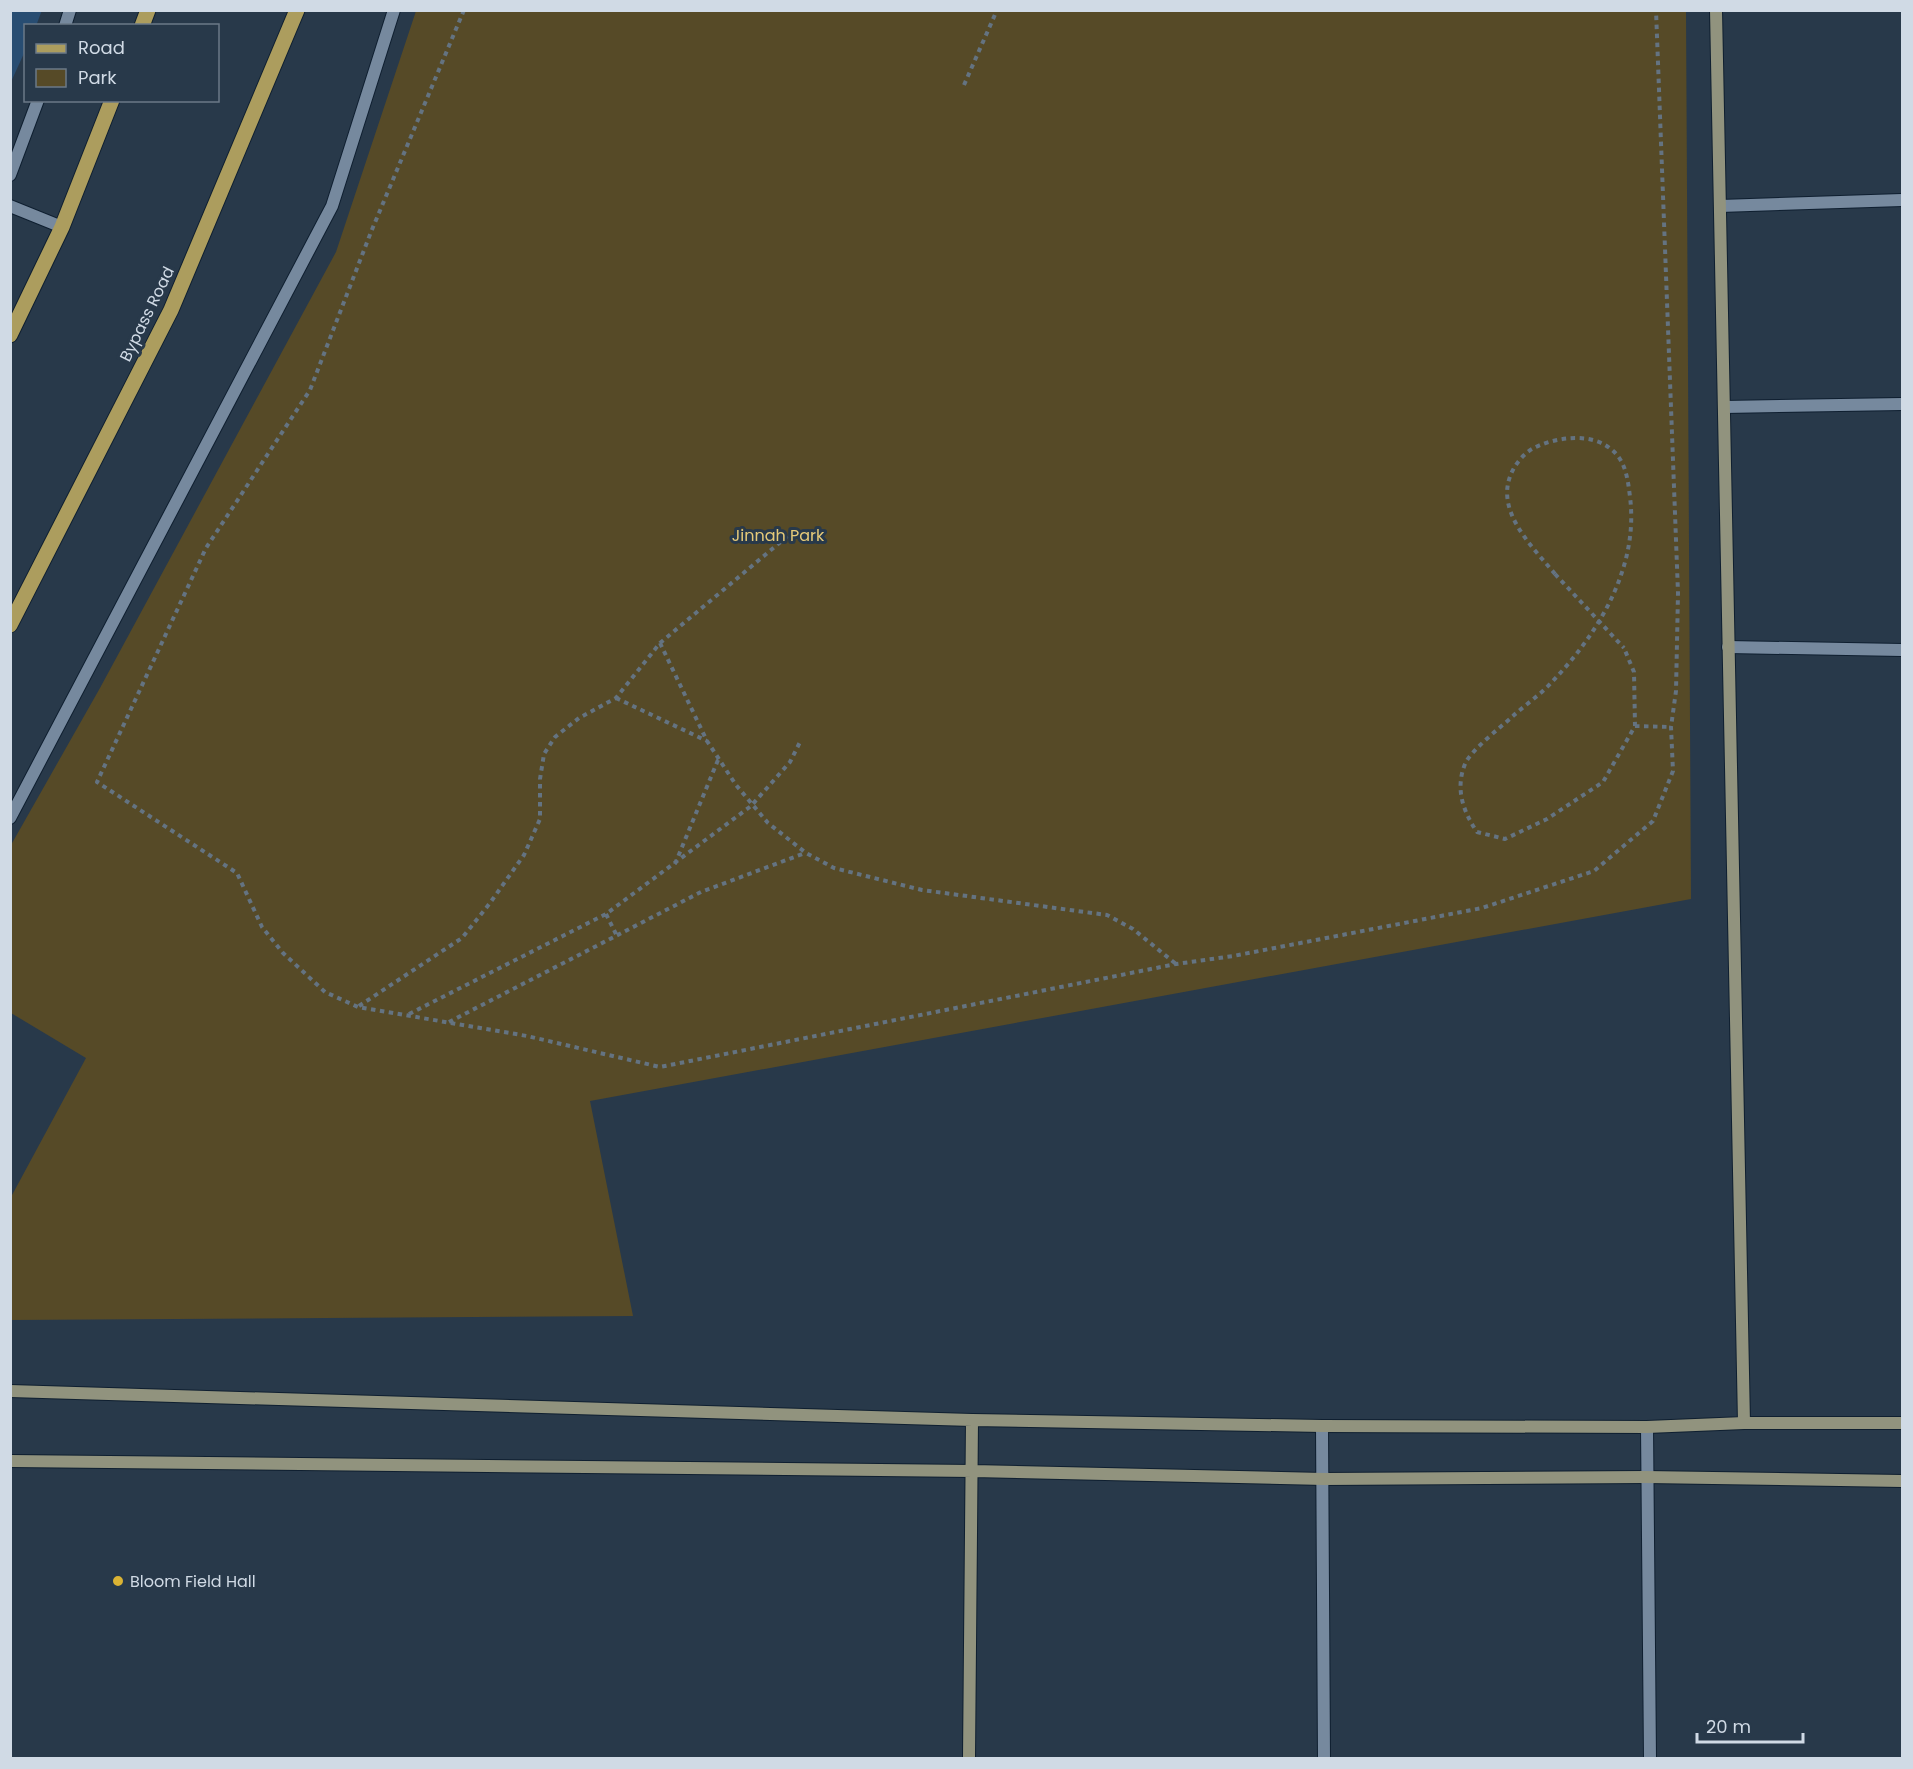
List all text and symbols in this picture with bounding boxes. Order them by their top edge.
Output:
legend [24,24,219,102]
text: Road [78,35,125,60]
text: Park [78,65,117,90]
street label: Bypass Road [114,263,180,365]
park label: Jinnah Park [732,524,825,547]
place label: Bloom Field Hall [130,1570,256,1593]
marker: Bloom Field Hall [111,1574,125,1588]
scale bar [1697,1706,1804,1744]
text: 20 m [1706,1714,1751,1739]

